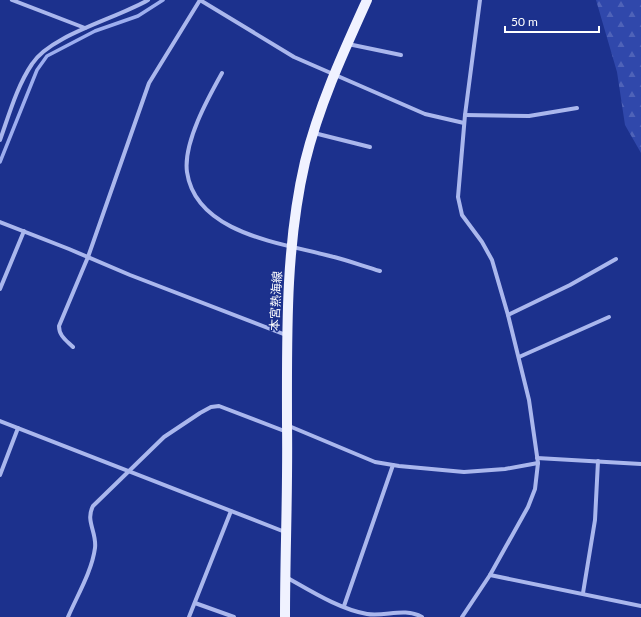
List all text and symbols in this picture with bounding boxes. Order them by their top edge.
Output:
scale bar [505,8,599,34]
text: 50 m [511,14,538,29]
street label: 本宮熱海線 [266,271,285,331]

